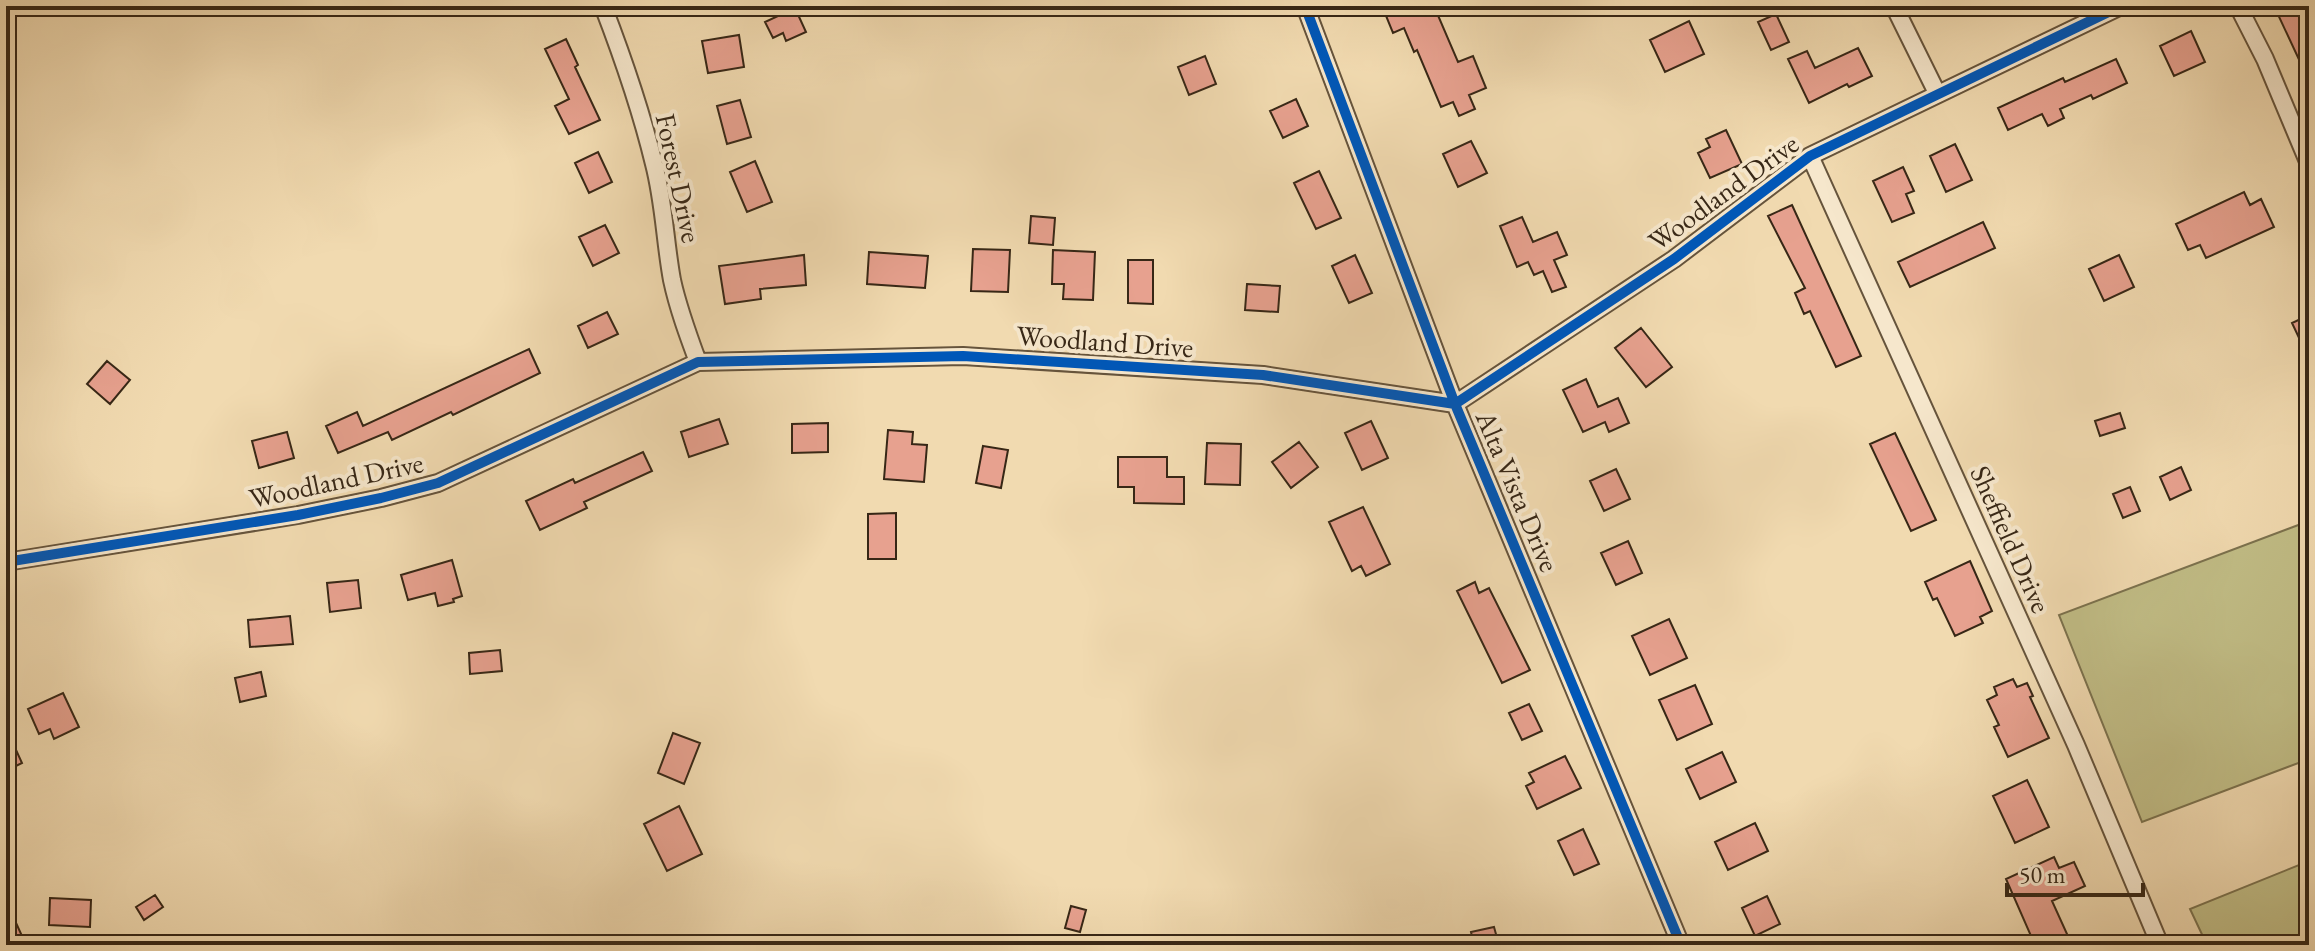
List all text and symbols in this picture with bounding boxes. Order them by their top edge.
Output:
street label: Forest Drive [648,110,710,246]
street label: Woodland Drive [1641,125,1805,259]
street label: Woodland Drive [1015,317,1195,365]
street label: Alta Vista Drive [1468,404,1568,577]
street label: Woodland Drive [246,444,426,516]
street label: Sheffield Drive [1963,460,2059,618]
scale bar [2007,847,2143,897]
text: 50 m [2019,859,2066,890]

